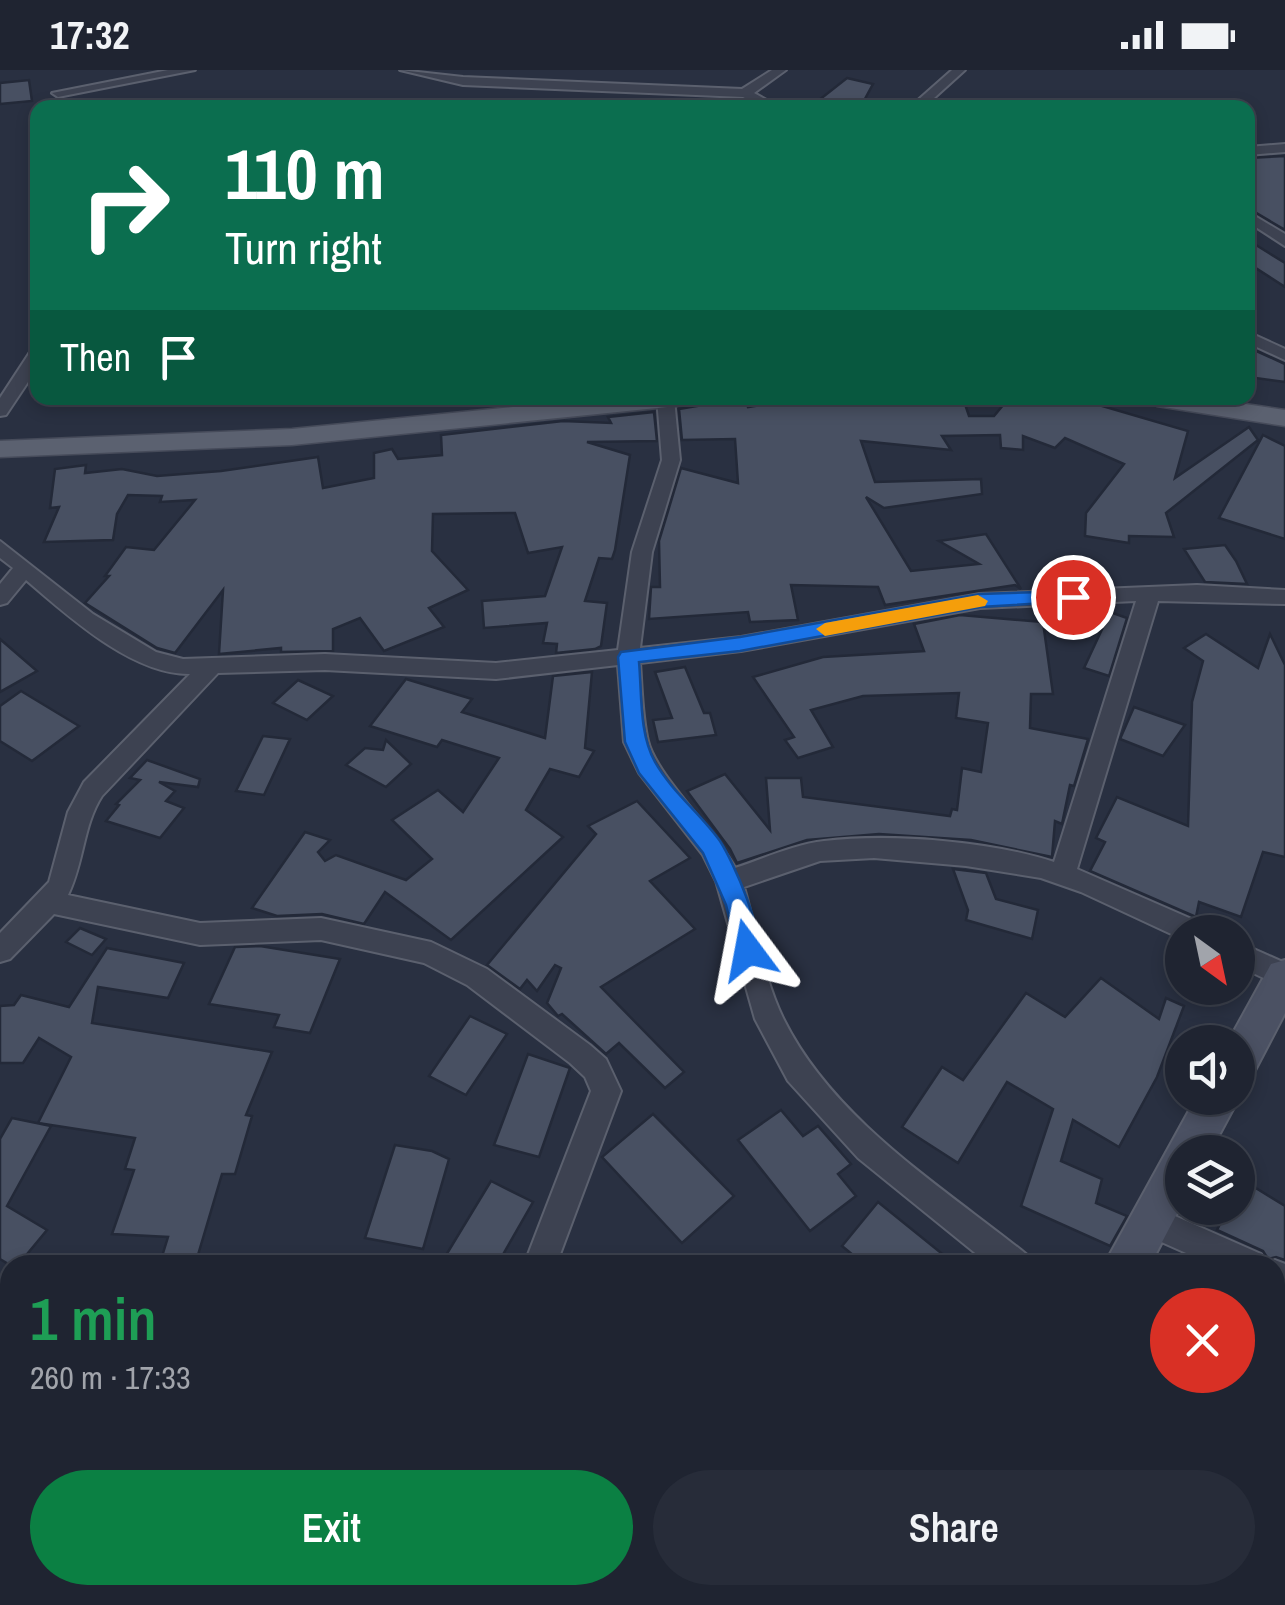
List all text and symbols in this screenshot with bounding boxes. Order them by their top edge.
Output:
text: 17:32 [50,10,130,61]
text: 110 m [225,127,385,221]
icon: right [60,140,190,270]
text: Turn right [225,217,382,278]
icon: arrive [151,330,206,385]
text: Then [60,332,131,383]
pin [1031,555,1116,640]
icon: arrive [1046,570,1101,625]
position arrow [696,898,800,1002]
north arrow [1165,915,1255,1005]
map controls [1165,915,1255,1225]
button: sound [1165,1025,1255,1115]
button: layers [1165,1135,1255,1225]
text: 1 min [30,1278,157,1359]
button: close [1150,1288,1255,1393]
text: 260 m · 17:33 [30,1356,190,1399]
button: Exit [30,1470,633,1585]
button: Share [653,1470,1255,1585]

